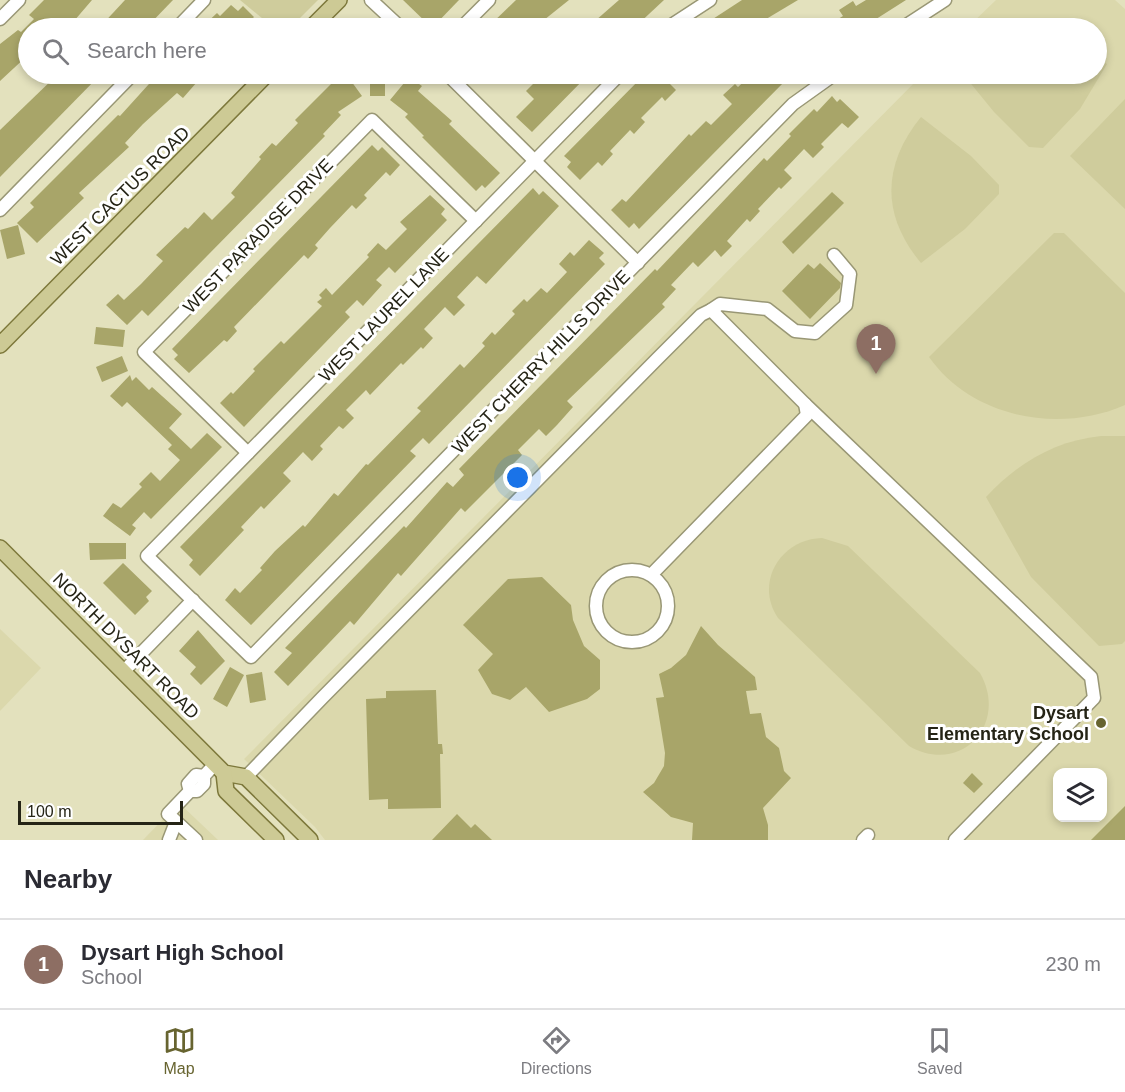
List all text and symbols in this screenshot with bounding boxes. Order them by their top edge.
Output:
search box [18,18,1107,84]
icon: search [39,35,72,68]
text: Search here [87,38,207,63]
street label: WEST CACTUS ROAD [47,123,193,269]
street label: WEST PARADISE DRIVE [179,155,337,317]
street label: WEST LAUREL LANE [315,244,453,386]
street label: WEST CHERRY HILLS DRIVE [448,266,634,458]
pin: 1 [856,324,896,374]
your location [503,463,532,492]
street label: NORTH DYSART ROAD [49,569,203,723]
place label: Dysart Elementary School [927,703,1089,744]
marker: Dysart Elementary School [1094,716,1108,730]
map controls [1053,768,1107,822]
button: layers [1053,768,1107,822]
scale bar [18,798,183,826]
text: 100 m [27,803,71,820]
text: Nearby [24,864,112,894]
text: Dysart High School [81,940,284,965]
text: 1 [38,953,49,975]
text: 230 m [1045,953,1101,975]
text: School [81,966,142,988]
tab: Map [163,1024,196,1078]
tab: Directions [521,1024,592,1078]
tab: Saved [917,1024,962,1078]

